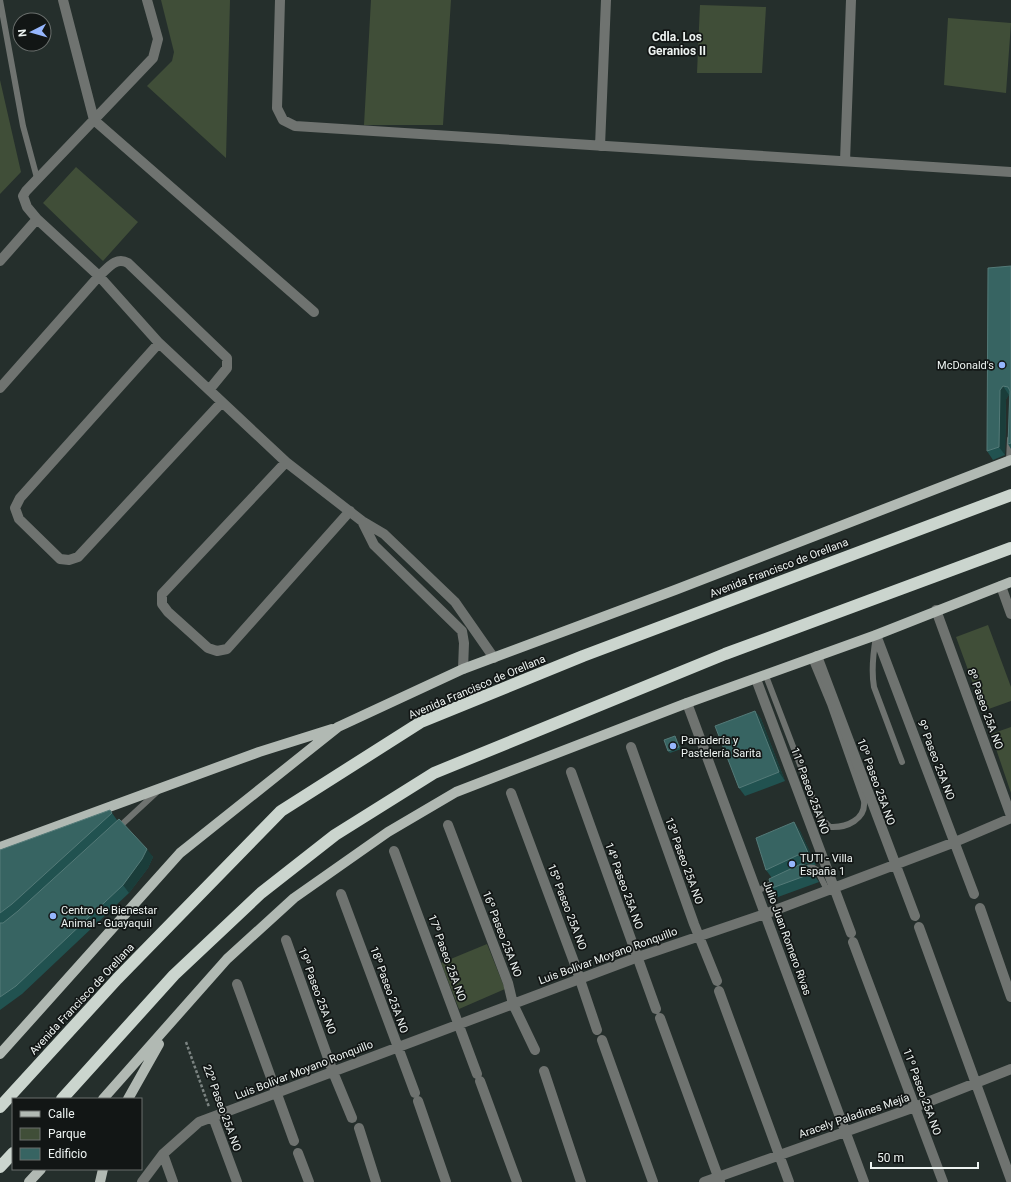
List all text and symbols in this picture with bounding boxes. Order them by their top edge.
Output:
north arrow [12,12,52,52]
text: N [16,28,29,38]
district label: Cdla. Los Geranios II [648,30,706,58]
place label: McDonald's [937,359,994,372]
marker: McDonald's [997,360,1007,370]
street label: Avenida Francisco de Orellana [708,536,850,600]
street label: Avenida Francisco de Orellana [407,652,547,722]
street label: 8º Paseo 25A NO [964,667,1006,751]
street label: 9º Paseo 25A NO [915,718,957,802]
place label: Panadería y Pastelería Sarita [681,734,761,760]
street label: 10º Paseo 25A NO [854,737,898,827]
marker: Panadería y Pastelería Sarita [668,741,678,751]
street label: 11º Paseo 25A NO [788,746,832,836]
street label: 13º Paseo 25A NO [662,816,706,906]
street label: 14º Paseo 25A NO [602,841,646,931]
place label: TUTI - Villa España 1 [800,852,853,878]
marker: TUTI - Villa España 1 [787,859,797,869]
street label: 15º Paseo 25A NO [545,862,589,952]
street label: Julio Juan Romero Rivas [760,879,814,997]
street label: 16º Paseo 25A NO [480,889,524,979]
place label: Centro de Bienestar Animal - Guayaquil [61,904,158,930]
marker: Centro de Bienestar Animal - Guayaquil [48,911,58,921]
street label: 17º Paseo 25A NO [425,913,469,1003]
street label: Luis Bolívar Moyano Ronquillo [537,925,679,987]
street label: Avenida Francisco de Orellana [27,941,137,1057]
street label: 18º Paseo 25A NO [367,945,411,1035]
street label: 19º Paseo 25A NO [295,946,339,1036]
street label: Luis Bolívar Moyano Ronquillo [233,1038,375,1102]
street label: 11º Paseo 25A NO [900,1047,944,1137]
street label: 22º Paseo 25A NO [200,1063,244,1153]
street label: Aracely Paladines Mejía [797,1091,911,1141]
legend [12,1098,142,1170]
text: Calle [48,1107,75,1121]
text: Parque [48,1127,86,1141]
scale bar [871,1144,978,1170]
text: Edificio [48,1147,87,1161]
text: 50 m [877,1151,904,1165]

